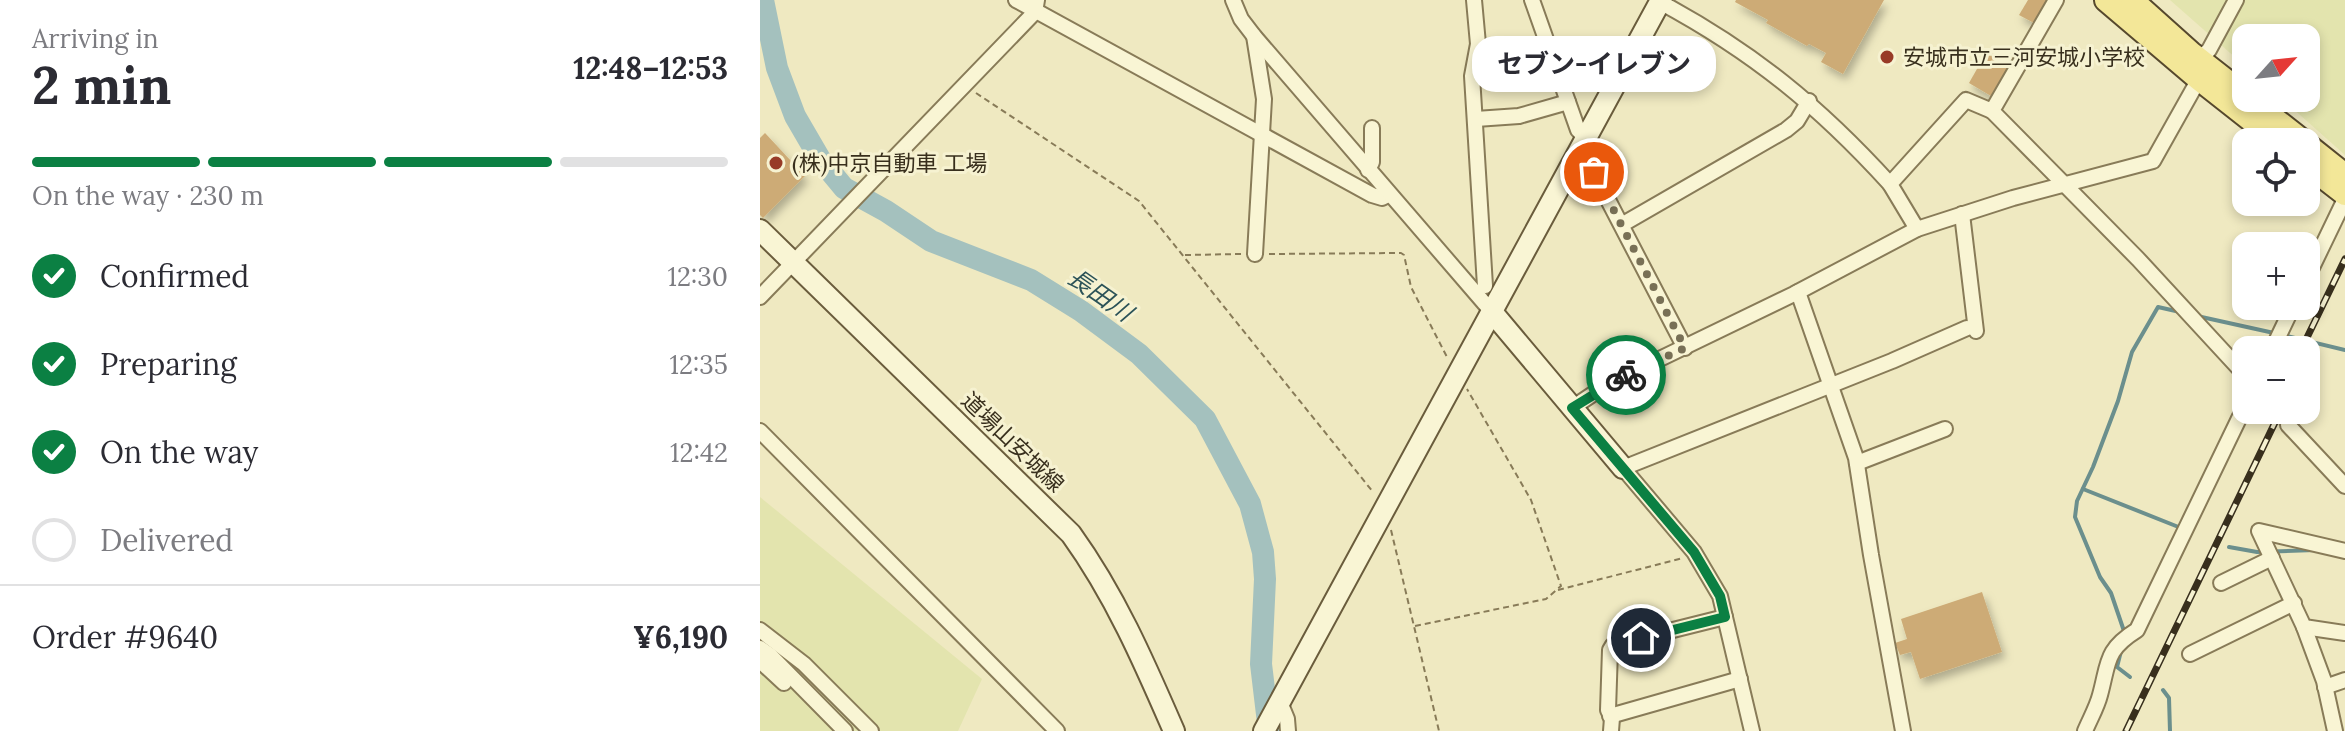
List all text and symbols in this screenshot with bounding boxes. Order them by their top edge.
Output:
text: Arriving in [32,22,159,55]
north arrow [2232,24,2320,112]
map controls [2232,24,2320,424]
callout: セブン-イレブン [1472,36,1716,92]
place label: 安城市立三河安城小学校 [1903,43,2145,71]
text: セブン-イレブン [1497,47,1691,80]
marker: 安城市立三河安城小学校 [1878,48,1896,66]
text: 12:48–12:53 [573,49,728,87]
text: 2 min [32,52,171,118]
button: locate [2232,128,2320,216]
pin [1560,138,1628,206]
place label: (株)中京自動車 工場 [792,149,987,177]
icon: bag [1572,150,1616,194]
marker: (株)中京自動車 工場 [767,154,785,172]
text: On the way · 230 m [32,179,264,212]
button: + [2232,232,2320,320]
icon: check [32,254,76,298]
text: Confirmed [100,257,249,295]
text: 12:30 [667,260,728,293]
water label: 長田川 [1062,261,1141,330]
courier [1586,335,1666,415]
button: − [2232,336,2320,424]
icon: check [32,342,76,386]
text: Preparing [100,345,237,383]
text: 12:35 [669,348,728,381]
icon: bike [1604,353,1648,397]
street label: 道場山安城線 [956,386,1070,498]
icon: check [32,430,76,474]
text: On the way [100,433,258,471]
text: 12:42 [670,436,728,469]
text: Delivered [100,521,233,559]
pin [1607,604,1675,672]
icon: home [1619,616,1663,660]
text: Order #9640 [32,618,218,656]
text: ¥6,190 [633,618,728,656]

